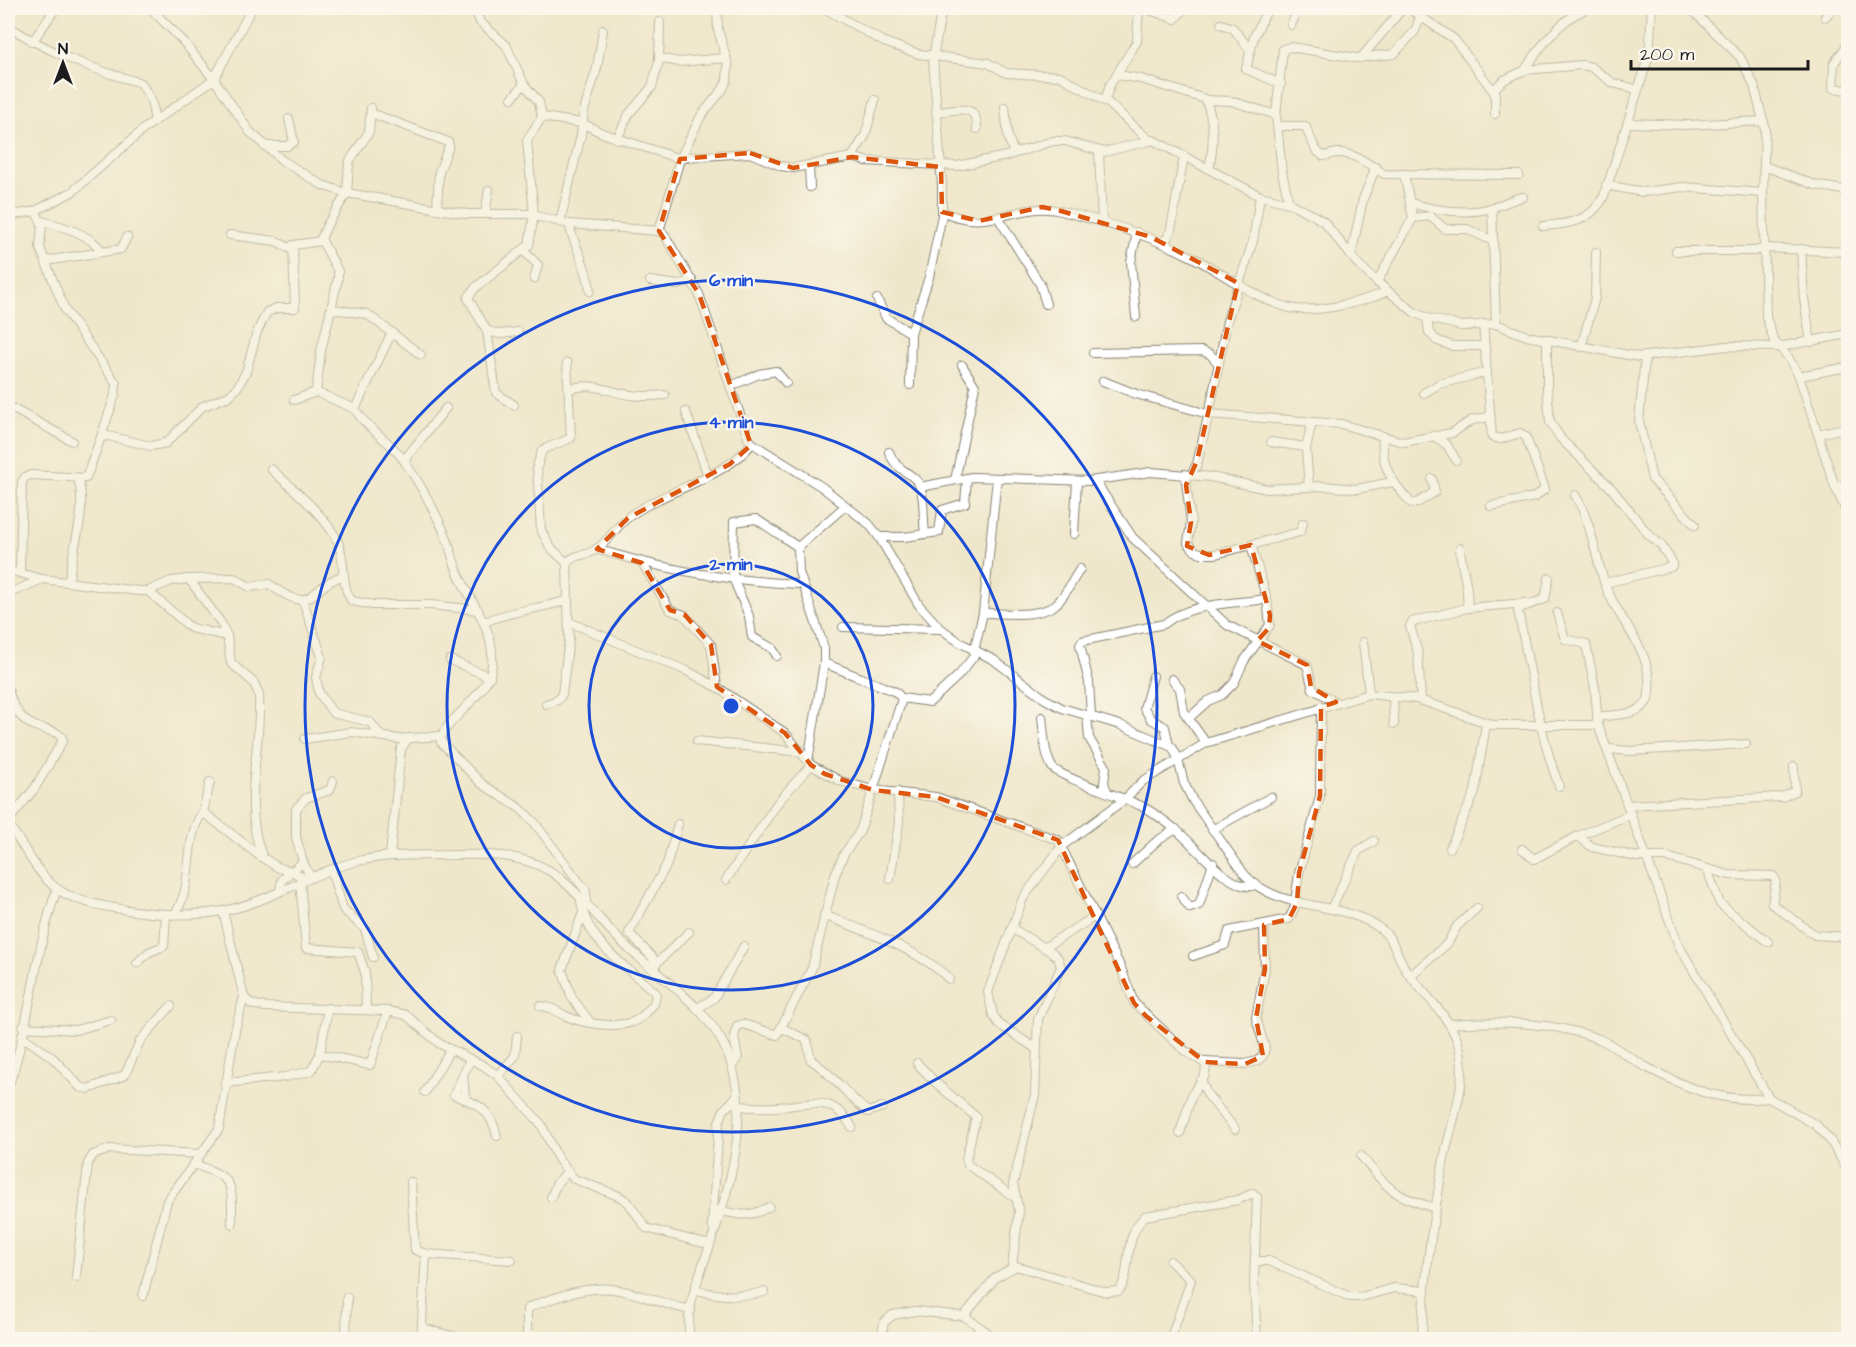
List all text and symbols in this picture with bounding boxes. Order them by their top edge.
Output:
north arrow [33,33,93,93]
scale bar [1631,33,1808,71]
text: N [58,38,68,60]
text: 200 m [1640,42,1694,67]
text: 6 min [709,268,753,293]
text: 4 min [708,410,754,435]
text: 2 min [708,552,753,577]
centre of rings [721,696,741,716]

